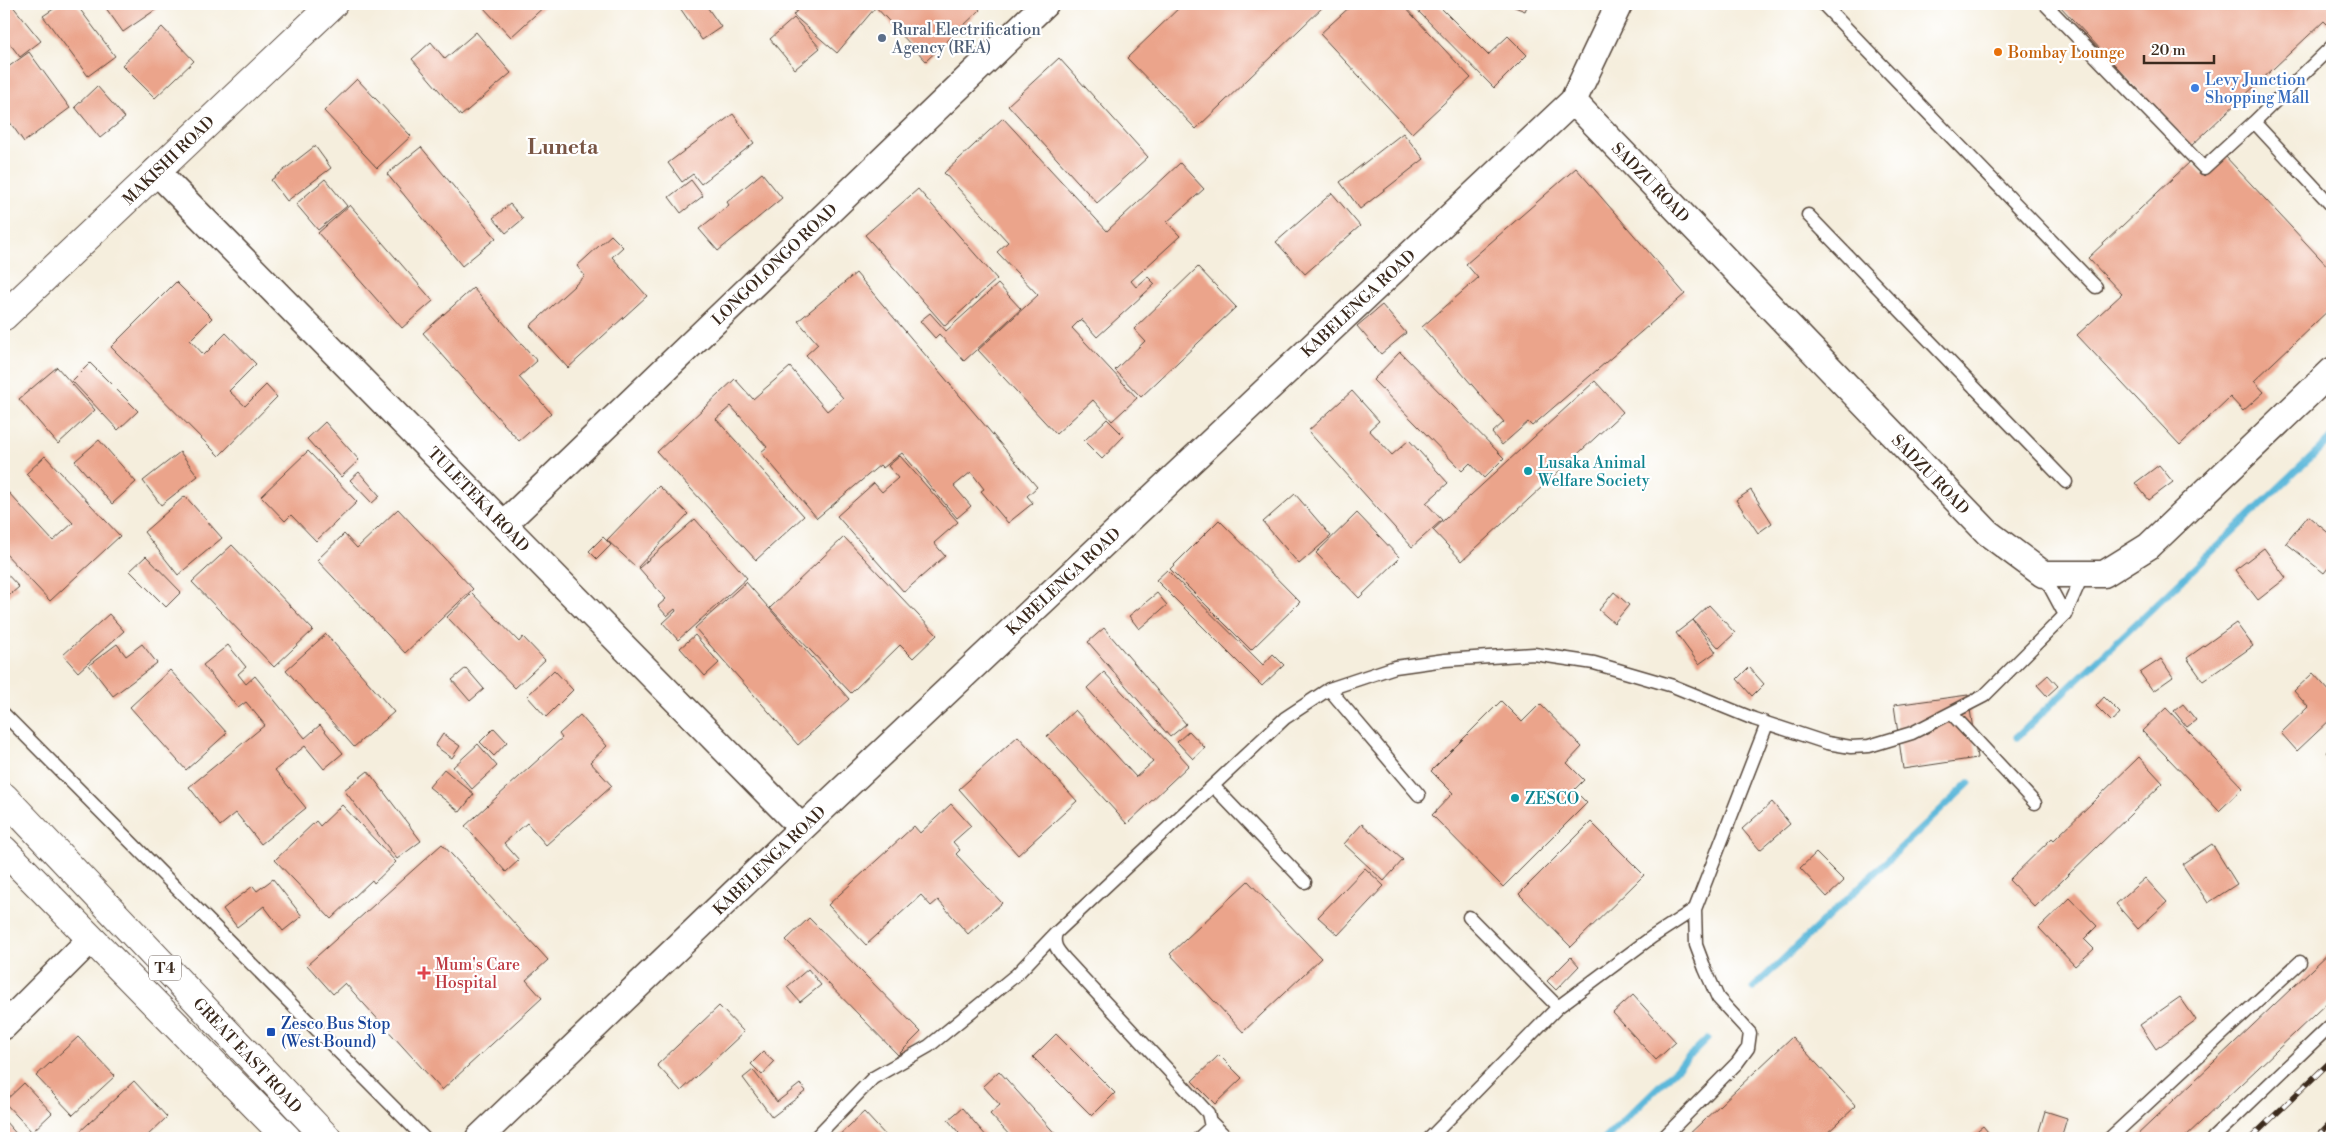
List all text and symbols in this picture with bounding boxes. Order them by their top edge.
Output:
place label: Rural Electrification Agency (REA) [891,20,1041,58]
marker: Rural Electrification Agency (REA) [876,32,888,44]
scale bar [2144,32,2214,64]
text: 20 m [2151,41,2186,60]
place label: Bombay Lounge [2007,43,2125,63]
marker: Bombay Lounge [1992,46,2004,58]
place label: Levy Junction Shopping Mall [2205,70,2310,108]
marker: Levy Junction Shopping Mall [2189,82,2201,94]
street label: MAKISHI ROAD [119,112,219,210]
district label: Luneta [528,135,599,161]
street label: SADZU ROAD [1607,139,1693,227]
street label: LONGOLONGO ROAD [708,200,842,330]
street label: KABELENGA ROAD [1297,246,1420,362]
street label: SADZU ROAD [1887,431,1973,519]
street label: TULETEKA ROAD [423,443,533,556]
place label: Lusaka Animal Welfare Society [1537,453,1650,491]
marker: Lusaka Animal Welfare Society [1522,465,1534,477]
street label: KABELENGA ROAD [1002,524,1125,640]
place label: ZESCO [1525,789,1579,809]
marker: ZESCO [1509,792,1521,804]
street label: KABELENGA ROAD [709,802,830,920]
place label: Mum's Care Hospital [435,955,520,993]
road number: T4 [149,956,181,980]
marker: Mum's Care Hospital [417,966,431,980]
street label: GREAT EAST ROAD [189,994,306,1118]
place label: Zesco Bus Stop (West Bound) [281,1014,390,1052]
marker: Zesco Bus Stop (West Bound) [265,1026,277,1038]

